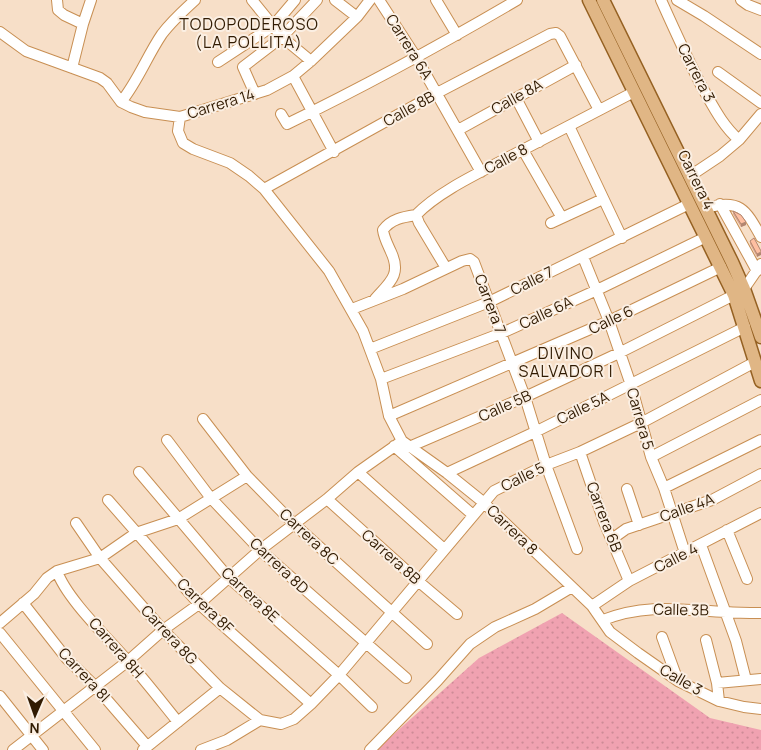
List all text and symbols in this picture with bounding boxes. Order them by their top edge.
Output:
street label: Carrera 6A [381,10,438,84]
district label: TODOPODEROSO (LA POLLITA) [179,13,319,53]
street label: Carrera 3 [673,40,720,106]
street label: Calle 8A [487,74,547,119]
street label: Carrera 14 [184,83,257,124]
street label: Calle 8B [379,86,438,131]
street label: Calle 8 [480,138,531,179]
street label: Carrera 4 [673,147,720,213]
street label: Calle 7 [507,261,557,300]
street label: Carrera 7 [469,271,511,337]
street label: Calle 6A [516,291,576,334]
street label: Calle 6 [585,300,637,339]
district label: DIVINO SALVADOR I [519,342,613,382]
street label: Calle 5B [475,385,535,426]
street label: Carrera 5 [622,385,659,452]
street label: Calle 5A [553,386,613,429]
street label: Calle 5 [497,457,548,496]
street label: Carrera 6B [582,479,627,555]
street label: Calle 4A [657,488,717,527]
street label: Carrera 8 [482,500,543,559]
street label: Carrera 8C [275,504,344,570]
street label: Carrera 8B [357,524,425,589]
street label: Carrera 8D [245,533,313,598]
street label: Calle 4 [650,538,701,578]
street label: Carrera 8E [217,562,284,627]
street label: Carrera 8F [172,573,239,638]
street label: Calle 3B [653,599,709,620]
street label: Carrera 8G [136,600,203,669]
street label: Carrera 8H [84,613,149,682]
street label: Carrera 8I [54,643,115,706]
street label: Calle 3 [656,659,706,700]
north arrow [10,690,60,740]
text: N [29,719,40,738]

